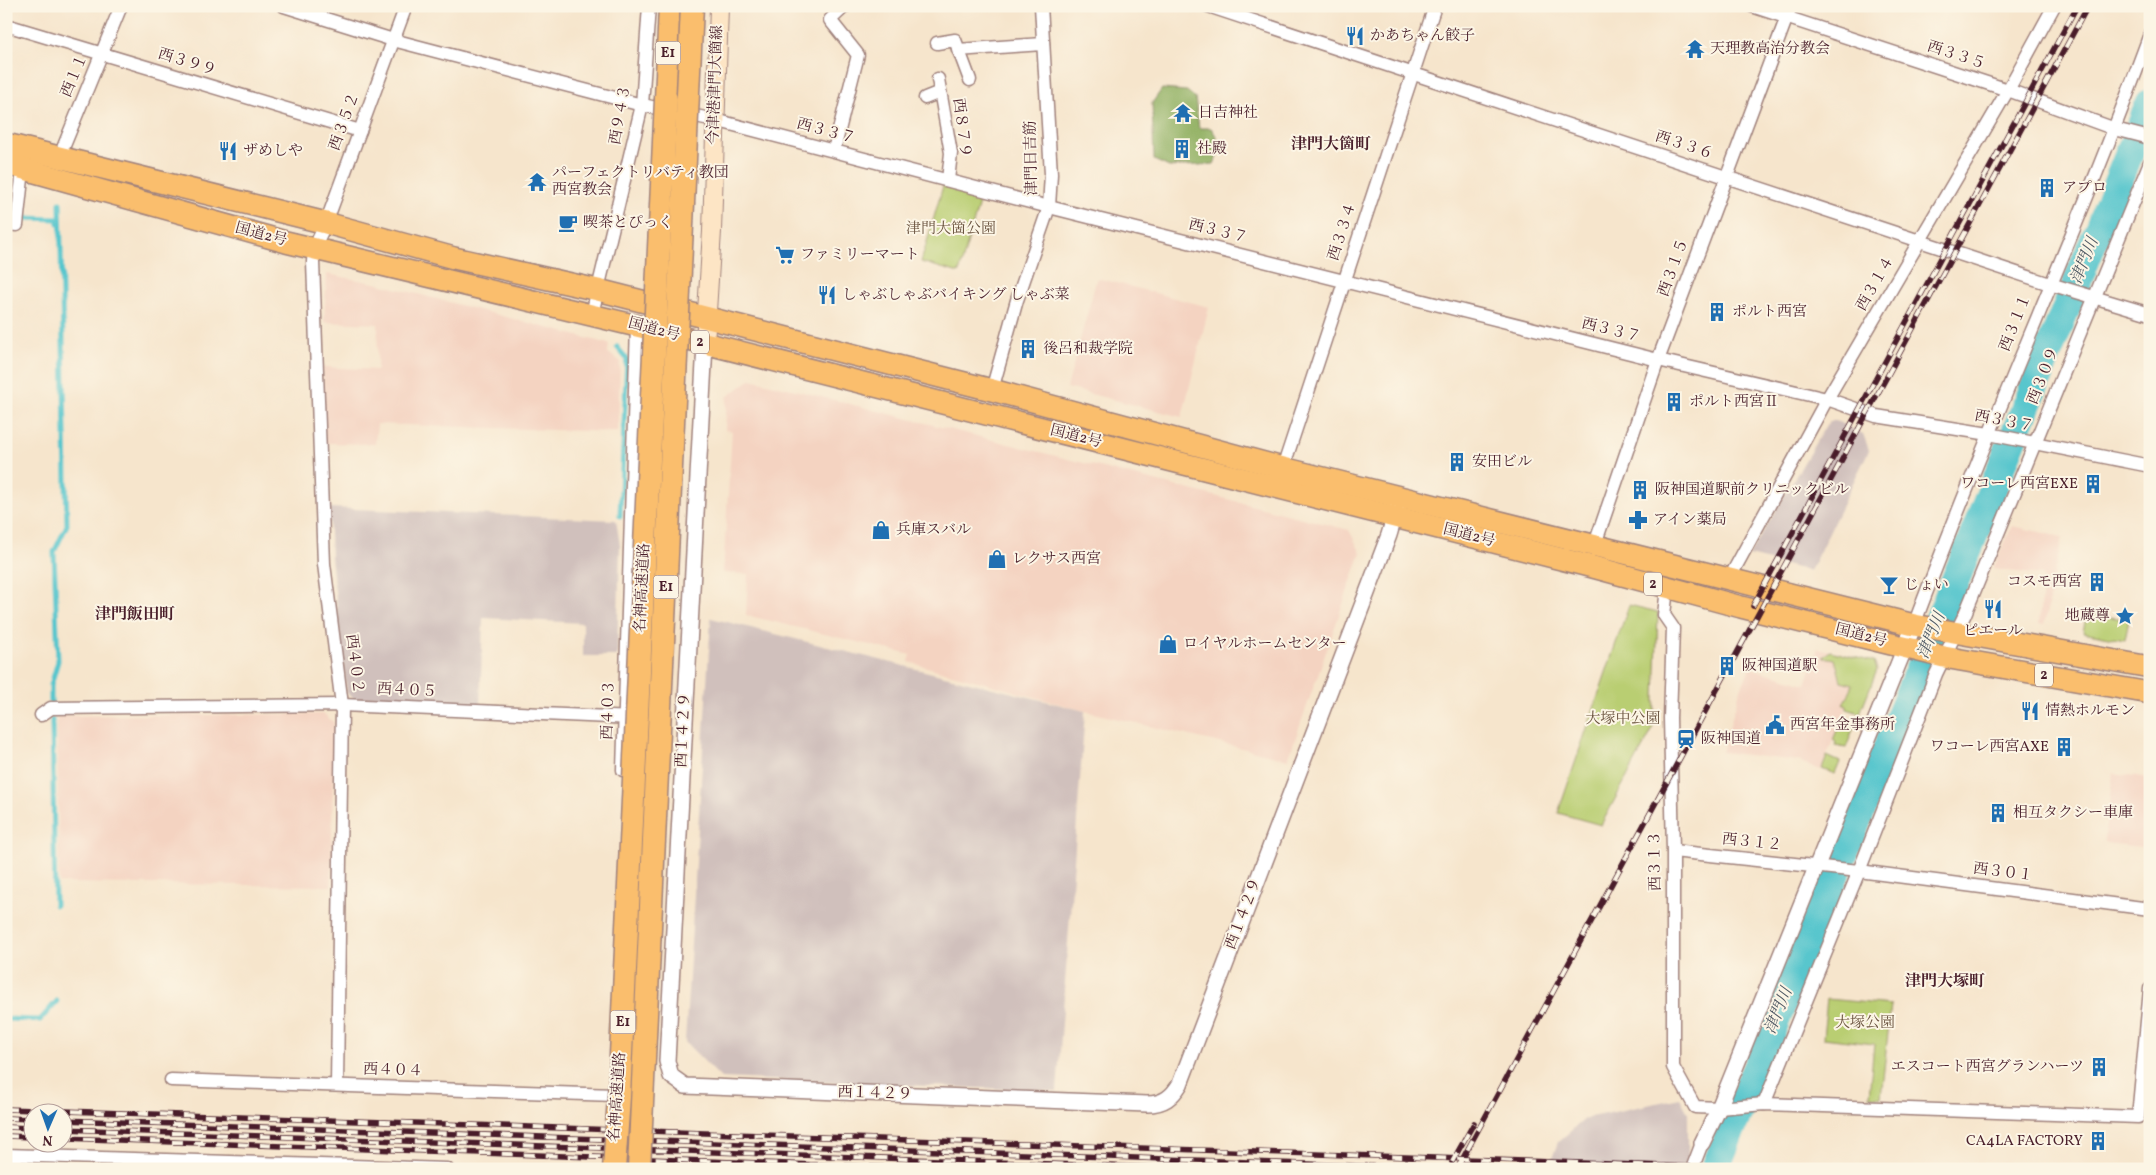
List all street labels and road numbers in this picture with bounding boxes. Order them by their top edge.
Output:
street label: 今津港津門大箇線 [703,25,729,145]
street label: 西３３５ [1924,37,1988,75]
road number: E1 [656,42,680,64]
street label: 西３９９ [155,44,219,82]
street label: 西１１ [57,51,93,101]
street label: 西９４３ [605,84,637,146]
street label: 西３５２ [325,90,365,154]
street label: 西８７９ [947,97,975,159]
street label: 西３３７ [794,114,858,150]
street label: 津門日吉筋 [1021,120,1043,196]
street label: 西３３６ [1652,127,1716,165]
street label: 西３３４ [1324,200,1362,264]
street label: 西３３７ [1186,215,1250,249]
street label: 国道2号 [233,218,289,252]
street label: 西３１５ [1654,236,1694,300]
street label: 西３１４ [1852,253,1900,315]
street label: 西３１１ [1995,291,2037,355]
street label: 国道2号 [626,313,682,347]
street label: 西３３７ [1579,314,1643,348]
road number: 2 [691,331,709,354]
street label: 西３０９ [2023,344,2065,408]
street label: 西３３７ [1973,406,2035,438]
street label: 国道2号 [1048,420,1104,454]
street label: 国道2号 [1441,519,1497,553]
street label: 名神高速道路 [630,543,656,633]
road number: 2 [1644,572,1662,596]
road number: E1 [654,576,678,598]
street label: 国道2号 [1833,619,1889,653]
street label: 西４０２ [340,633,368,695]
road number: 2 [2035,664,2053,686]
street label: 西４０５ [376,679,438,703]
street label: 西４０３ [597,680,621,740]
street label: 西１４２９ [672,692,696,768]
street label: 西３１２ [1721,829,1783,857]
street label: 西３１３ [1645,831,1667,891]
street label: 西３０１ [1972,859,2034,887]
street label: 西１４２９ [1221,875,1267,953]
road number: E1 [610,1010,636,1034]
street label: 名神高速道路 [604,1051,632,1143]
street label: 西４０４ [363,1059,423,1083]
street label: 西１４２９ [837,1082,913,1106]

